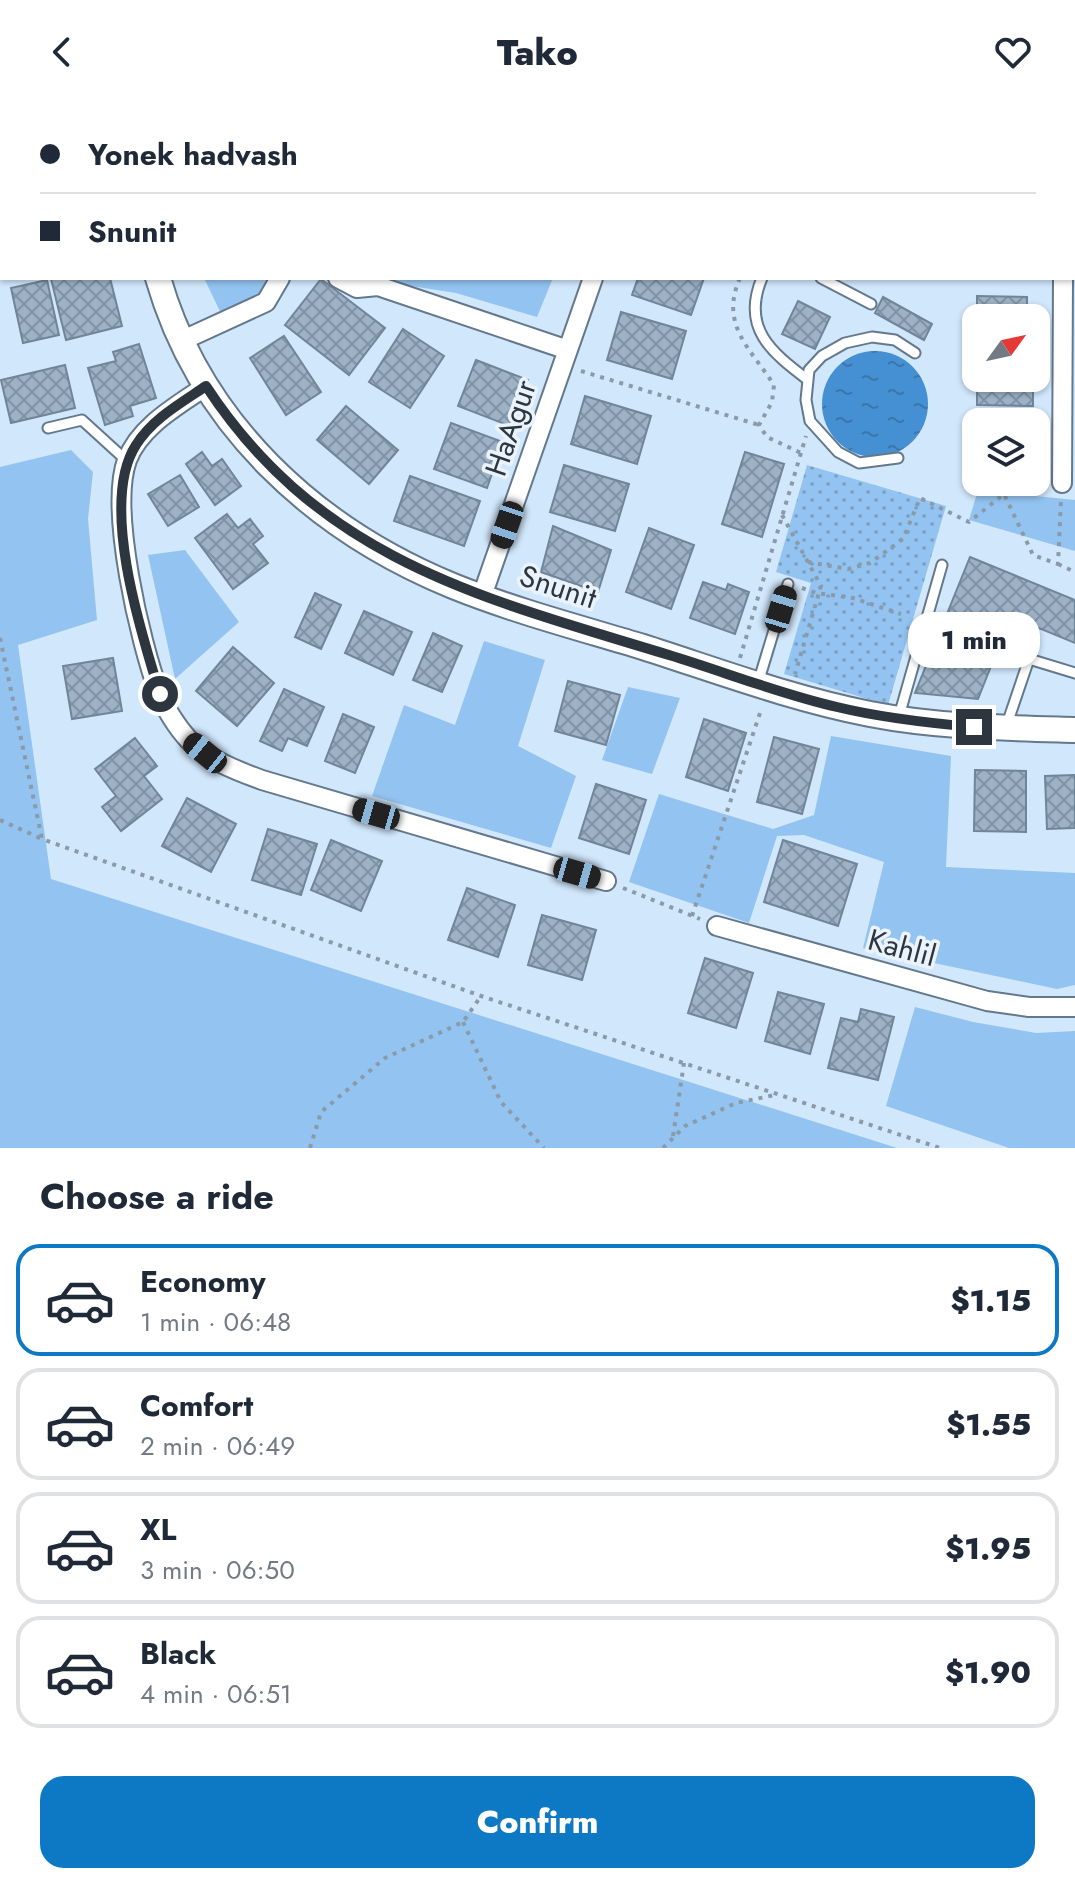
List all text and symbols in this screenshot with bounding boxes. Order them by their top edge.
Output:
text: Tako [497,26,578,78]
icon: back [40,30,84,74]
icon: heart [991,30,1035,74]
text: Yonek hadvash [88,133,298,176]
text: Snunit [88,210,176,253]
north arrow [962,304,1050,392]
map controls [962,304,1050,496]
street label: HaAgur [474,373,547,482]
button: layers [962,408,1050,496]
car [488,498,526,552]
street label: Snunit [514,554,603,619]
car [763,583,799,635]
callout: 1 min [908,611,1040,667]
text: 1 min [941,621,1007,659]
route start [142,676,178,712]
route end [956,709,992,745]
car [179,729,231,777]
car [350,796,402,832]
car [551,855,603,891]
street label: Kahlil [863,918,941,977]
text: Choose a ride [40,1170,274,1222]
text: Economy [140,1260,266,1303]
icon: car [44,1264,116,1336]
text: $1.15 [950,1279,1031,1322]
text: 1 min · 06:48 [140,1303,291,1341]
text: Comfort [140,1384,253,1427]
icon: car [44,1388,116,1460]
text: $1.55 [946,1403,1031,1446]
text: 2 min · 06:49 [140,1427,295,1465]
text: XL [140,1508,176,1551]
icon: car [44,1512,116,1584]
text: $1.95 [945,1527,1031,1570]
text: 3 min · 06:50 [140,1551,295,1589]
text: Black [140,1632,216,1675]
icon: car [44,1636,116,1708]
text: $1.90 [945,1651,1031,1694]
text: 4 min · 06:51 [140,1675,292,1713]
button: Confirm [40,1776,1035,1868]

